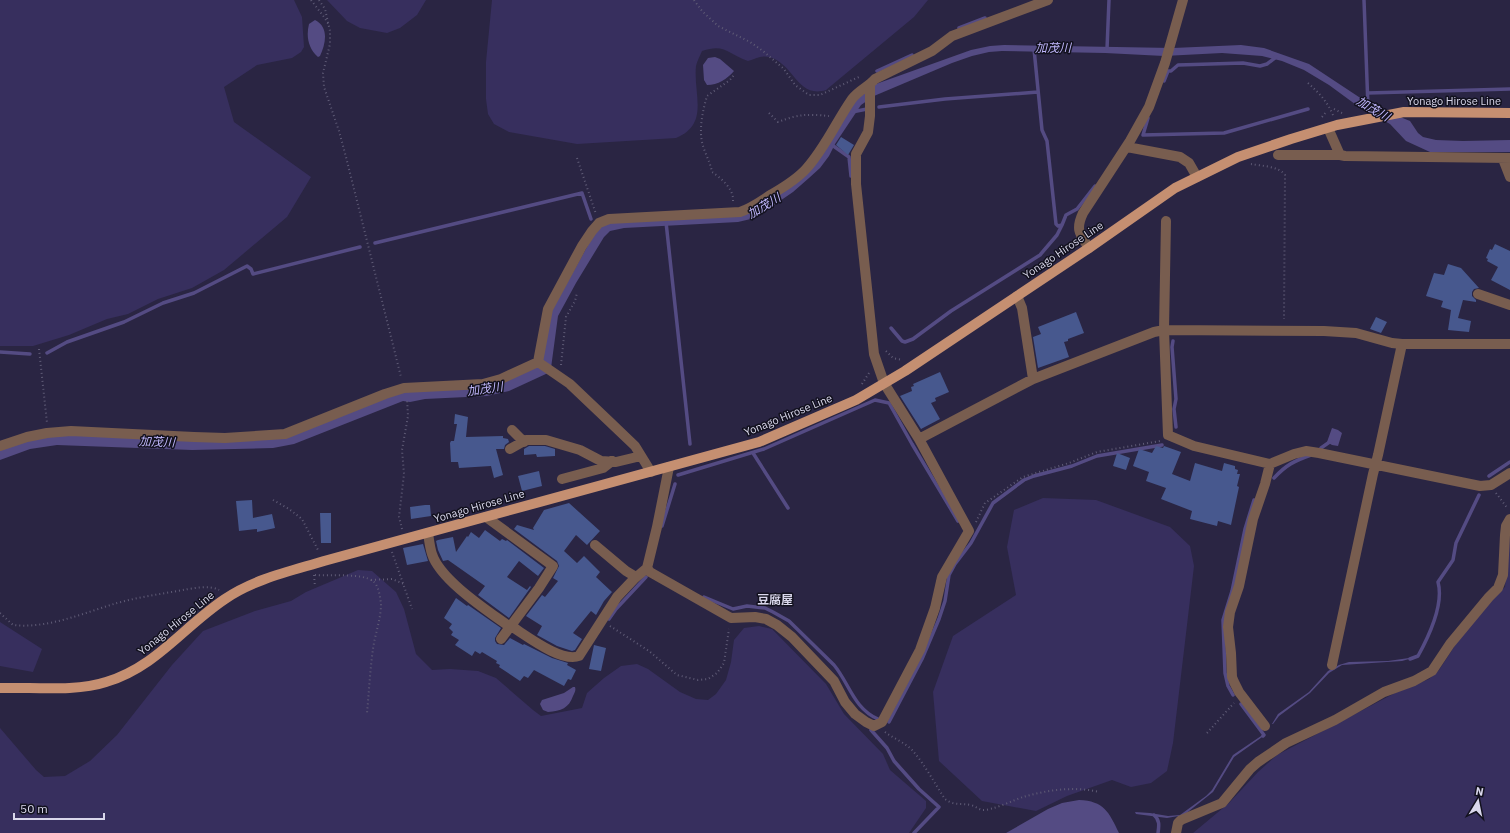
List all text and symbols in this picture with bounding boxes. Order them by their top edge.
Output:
water label: 加茂川 [1035,40,1073,55]
water label: 加茂川 [1354,93,1394,125]
street label: Yonago Hirose Line [1407,94,1501,108]
water label: 加茂川 [744,189,785,221]
street label: Yonago Hirose Line [1020,218,1106,282]
water label: 加茂川 [466,378,506,398]
street label: Yonago Hirose Line [742,391,834,439]
water label: 加茂川 [139,433,177,450]
street label: Yonago Hirose Line [432,486,526,526]
street label: Yonago Hirose Line [135,588,217,658]
district label: 豆腐屋 [757,592,793,607]
north arrow [1458,781,1498,821]
text: N [1475,784,1485,799]
scale bar [14,795,104,821]
text: 50 m [20,801,48,816]

